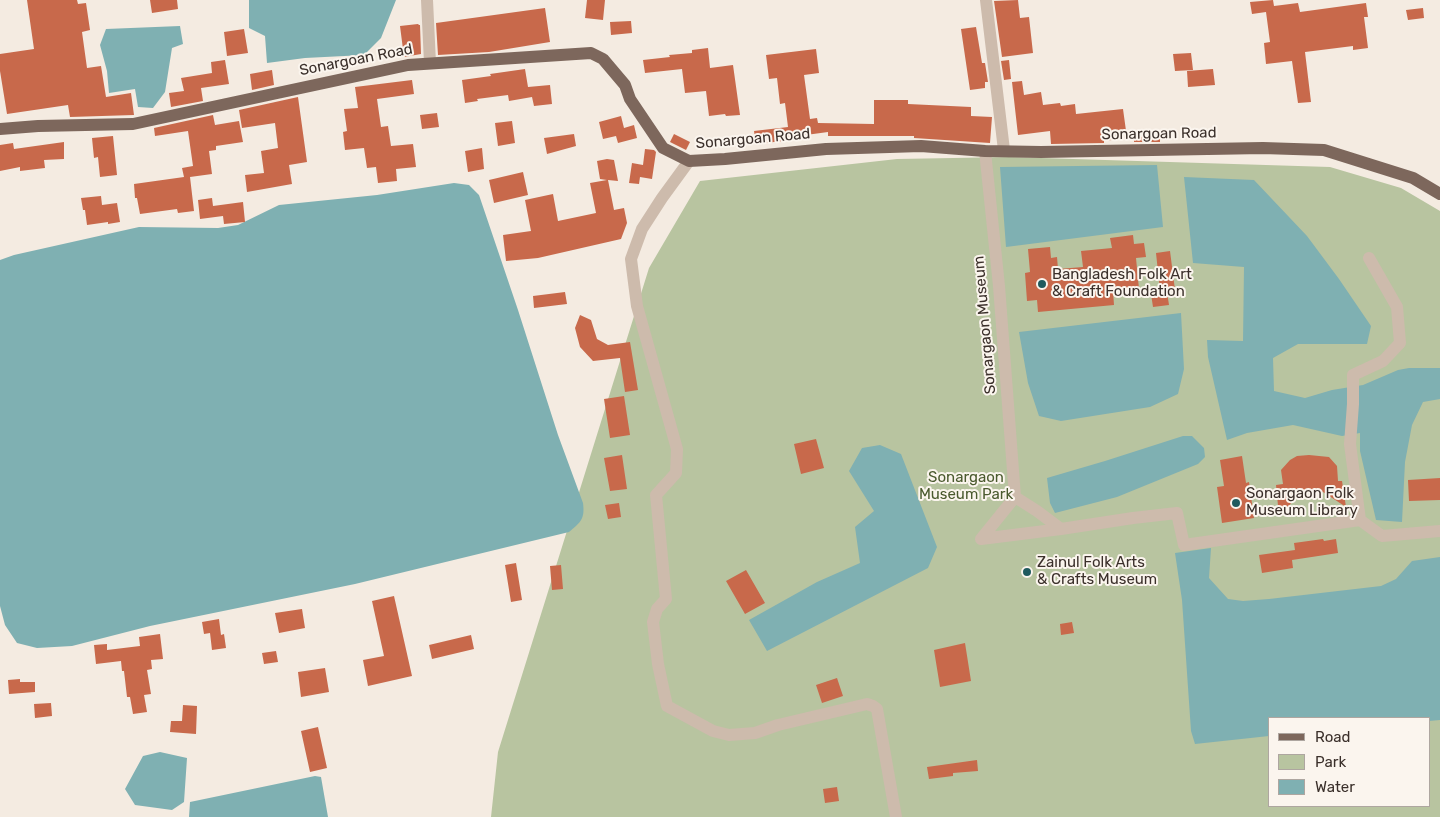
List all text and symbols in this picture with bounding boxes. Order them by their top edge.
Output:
street label: Sonargoan Road [298,40,414,80]
street label: Sonargoan Road [1101,124,1217,144]
street label: Sonargoan Road [695,125,811,153]
street label: Sonargaon Museum [970,255,1000,395]
place label: Bangladesh Folk Art & Craft Foundation [1052,266,1192,301]
marker: Bangladesh Folk Art & Craft Foundation [1036,278,1048,290]
park label: Sonargaon Museum Park [919,469,1013,504]
place label: Sonargaon Folk Museum Library [1246,485,1358,520]
marker: Sonargaon Folk Museum Library [1230,497,1242,509]
place label: Zainul Folk Arts & Crafts Museum [1037,554,1157,589]
marker: Zainul Folk Arts & Crafts Museum [1021,566,1033,578]
legend [1268,717,1430,807]
text: Road [1315,728,1351,746]
text: Park [1315,753,1346,771]
text: Water [1315,778,1355,796]

